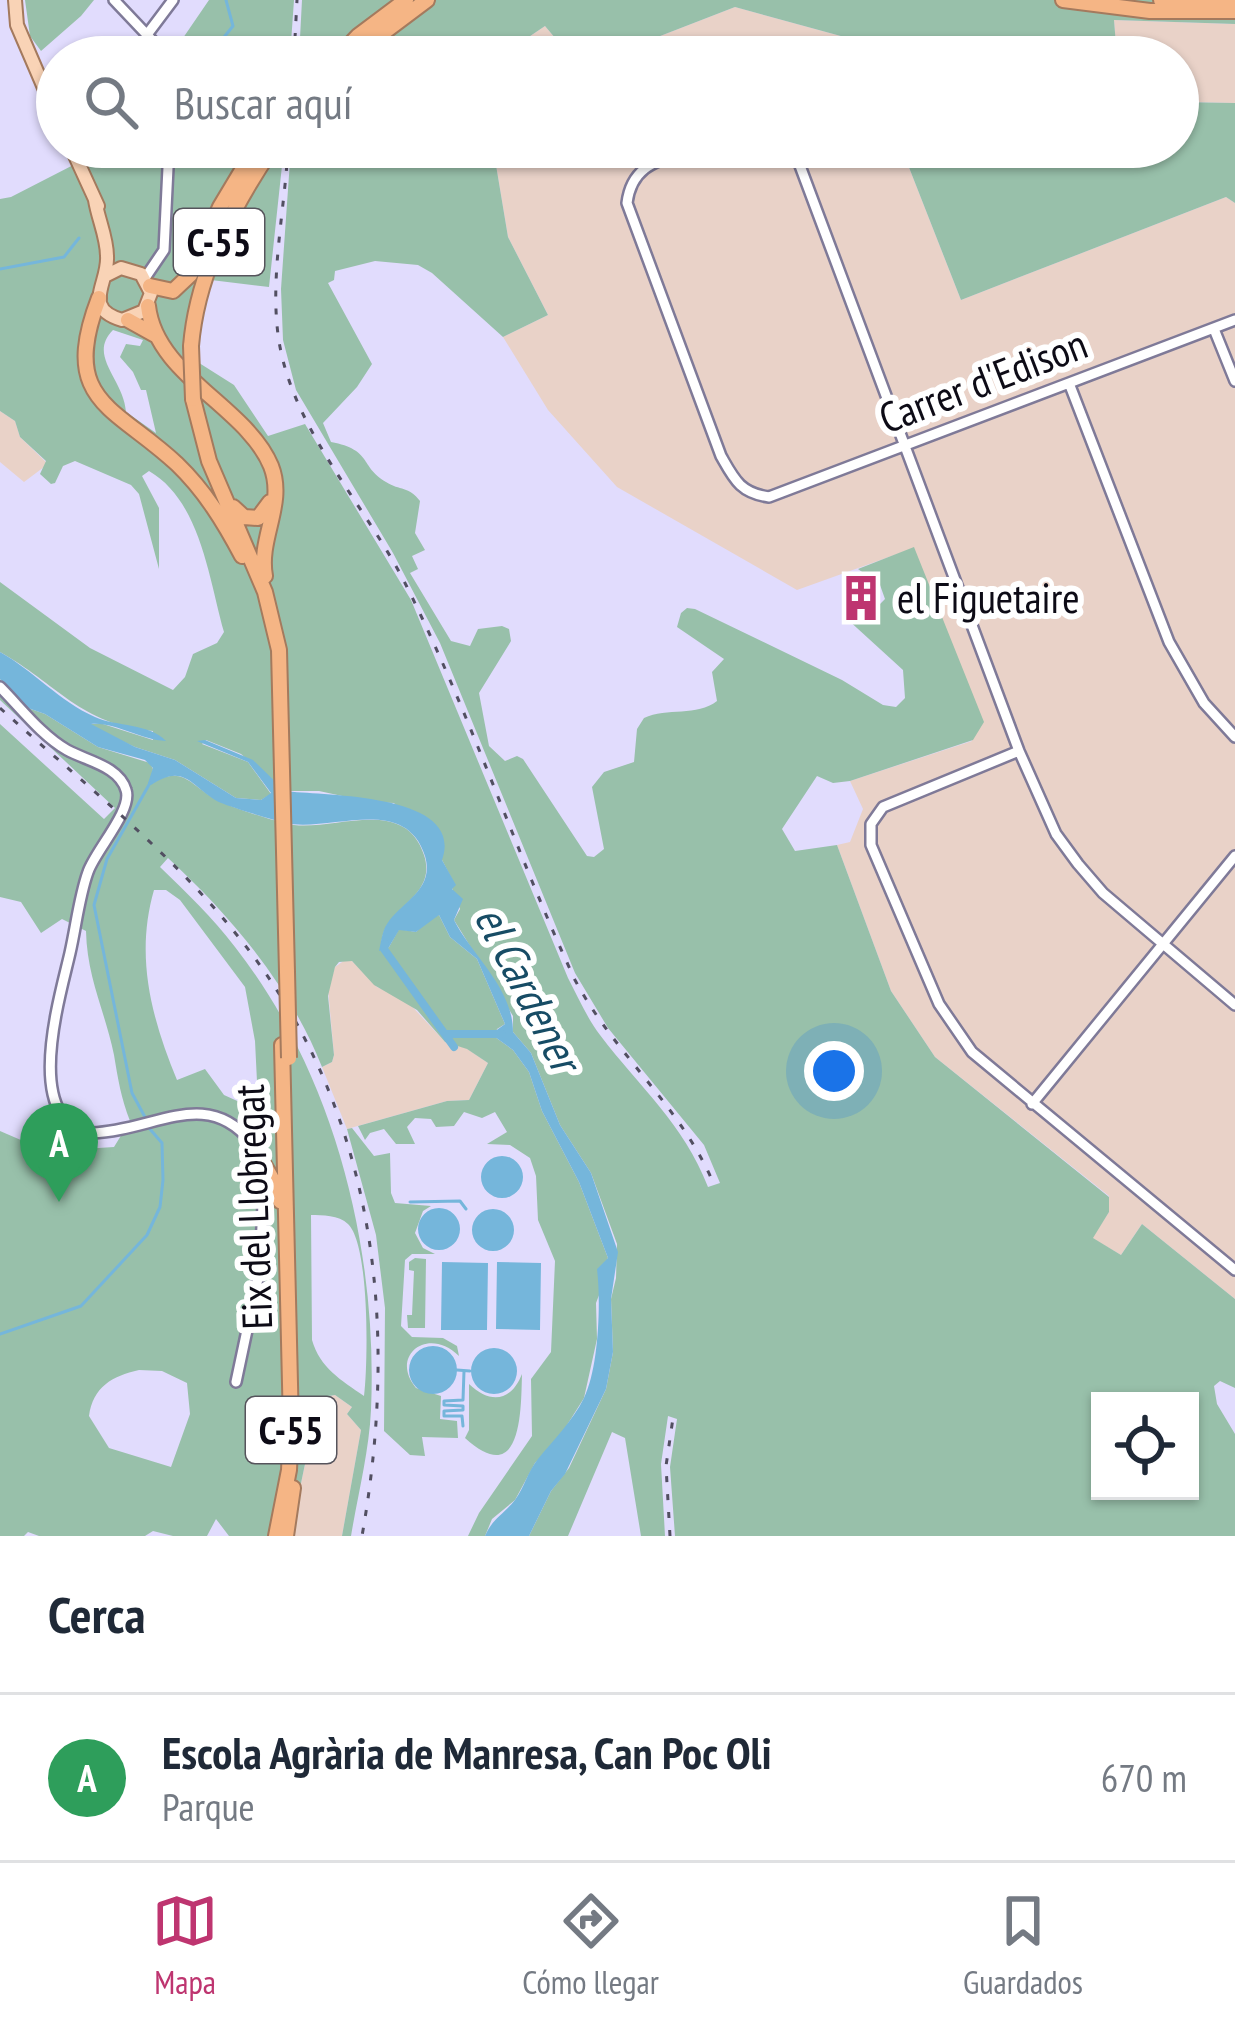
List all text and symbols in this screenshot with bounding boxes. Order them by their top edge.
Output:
search box [36,36,1199,168]
icon: search [78,69,144,135]
text: Buscar aquí [174,73,353,131]
road number: C-55 [174,209,264,275]
street label: Carrer d'Edison [871,316,1095,445]
place label: el Figuetaire [897,570,1080,625]
building icon: el Figuetaire [836,573,886,623]
water label: el Cardener [463,895,598,1085]
your location [804,1041,864,1101]
street label: Eix del Llobregat [221,1083,284,1330]
pin: A [20,1103,98,1202]
map controls [1091,1392,1199,1500]
button: locate [1091,1392,1199,1500]
road number: C-55 [246,1397,336,1463]
text: Cerca [48,1581,146,1647]
text: Escola Agrària de Manresa, Can Poc Oli [162,1723,772,1781]
text: A [77,1752,97,1803]
text: 670 m [1101,1752,1187,1803]
text: Parque [162,1781,255,1832]
tab: Mapa [152,1888,218,2003]
tab: Cómo llegar [522,1888,659,2003]
tab: Guardados [963,1888,1083,2003]

